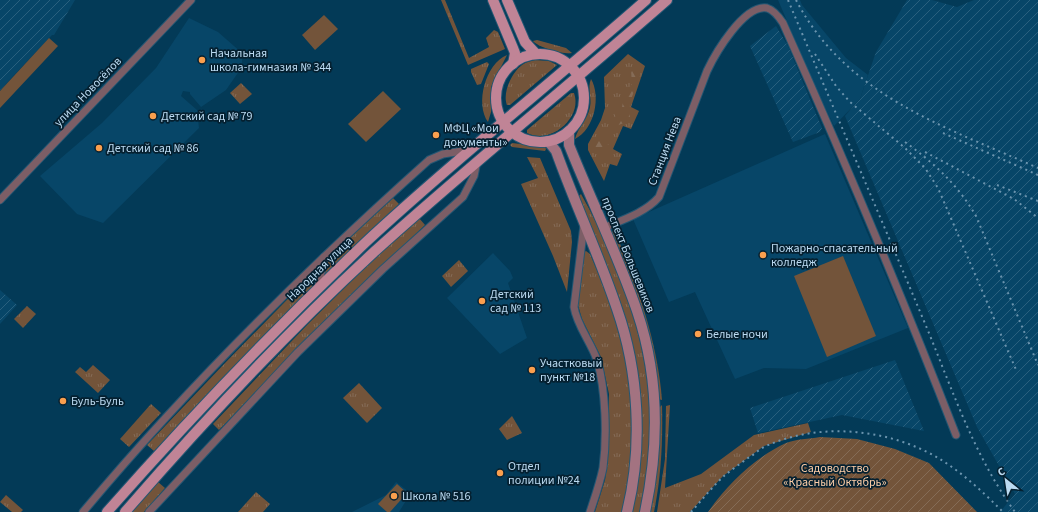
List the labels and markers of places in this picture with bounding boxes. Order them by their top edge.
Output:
place label: Начальная школа-гимназия № 344 [210,45,331,76]
marker: Начальная школа-гимназия № 344 [197,55,207,65]
place label: Детский сад № 79 [161,108,253,125]
marker: Детский сад № 79 [148,111,158,121]
place label: МФЦ «Мои документы» [444,120,507,151]
marker: МФЦ «Мои документы» [431,130,441,140]
place label: Детский сад № 86 [107,140,199,157]
marker: Детский сад № 86 [94,143,104,153]
place label: Пожарно-спасательный колледж [771,240,898,271]
marker: Пожарно-спасательный колледж [758,250,768,260]
place label: Детский сад № 113 [490,286,541,317]
marker: Детский сад № 113 [477,296,487,306]
place label: Белые ночи [706,326,768,343]
marker: Белые ночи [693,329,703,339]
place label: Участковый пункт №18 [540,355,602,386]
marker: Участковый пункт №18 [527,365,537,375]
place label: Буль-Буль [71,393,124,410]
marker: Буль-Буль [58,396,68,406]
place label: Отдел полиции №24 [508,458,580,489]
marker: Отдел полиции №24 [495,468,505,478]
place label: Школа № 516 [402,488,471,505]
marker: Школа № 516 [389,491,399,501]

